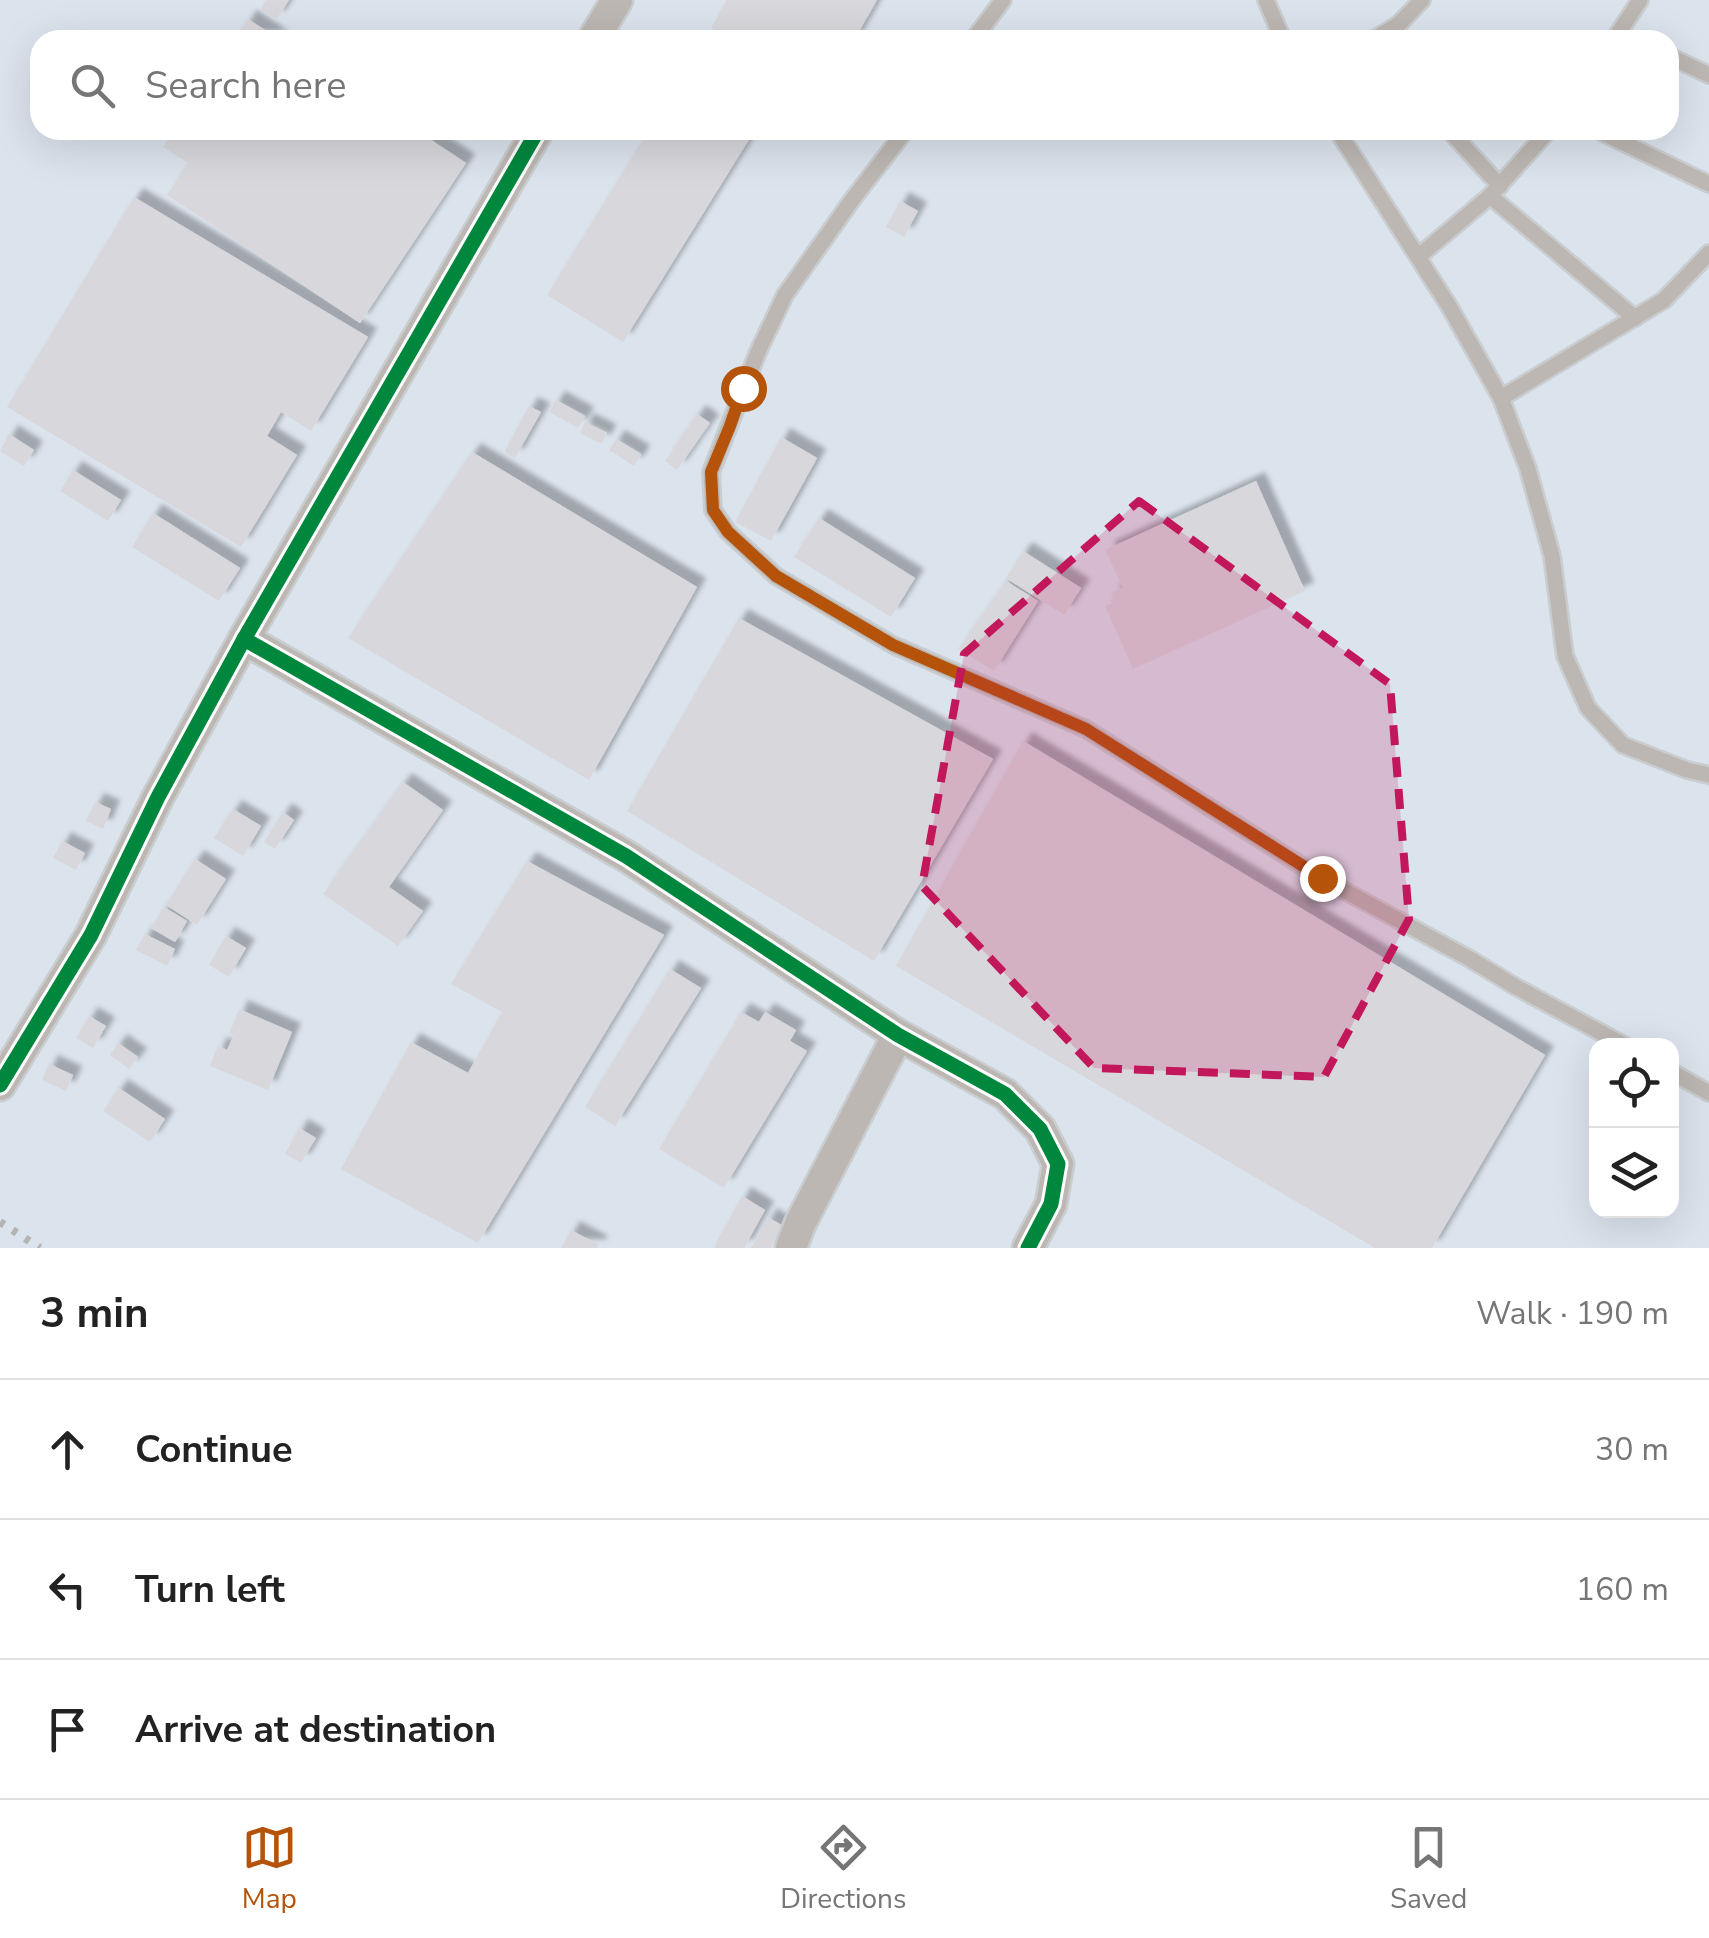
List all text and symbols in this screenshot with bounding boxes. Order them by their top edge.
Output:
search box [30,30,1679,140]
icon: search [65,58,120,113]
text: Search here [145,60,346,111]
route start [721,366,767,412]
route end [1300,856,1346,902]
map controls [1589,1038,1679,1218]
button: locate [1589,1038,1679,1128]
button: layers [1589,1128,1679,1218]
text: 3 min [40,1285,149,1342]
text: Walk · 190 m [1476,1292,1669,1335]
icon: ahead [40,1422,95,1477]
text: Continue [135,1424,293,1475]
text: 30 m [1595,1428,1669,1471]
icon: left [40,1562,95,1617]
text: Turn left [135,1564,285,1615]
text: 160 m [1576,1568,1669,1611]
icon: arrive [40,1702,95,1757]
text: Arrive at destination [135,1704,496,1755]
tab: Map [242,1820,297,1918]
tab: Directions [780,1820,906,1918]
tab: Saved [1390,1820,1467,1918]

